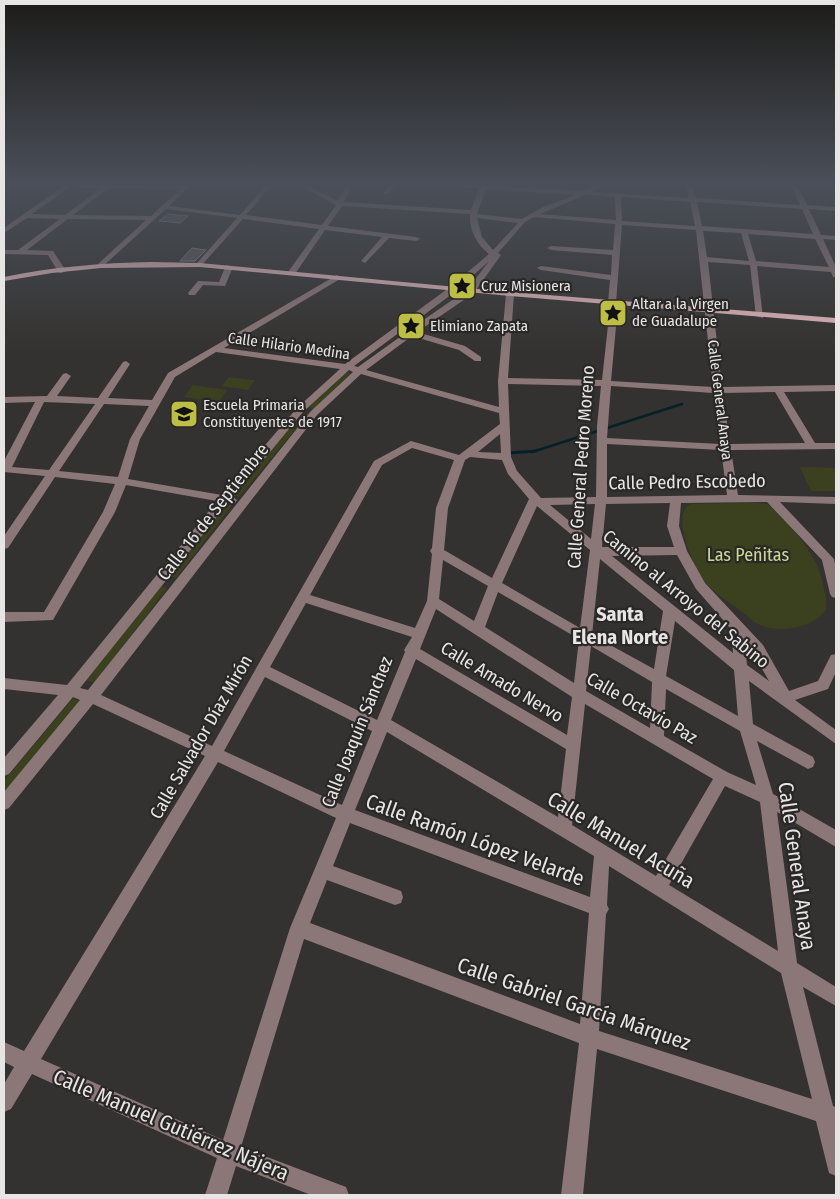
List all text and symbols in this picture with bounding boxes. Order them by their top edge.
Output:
place icon: Cruz Misionera [447,271,477,301]
place label: Cruz Misionera [481,277,571,295]
place label: Altar a la Virgen de Guadalupe [632,295,729,330]
place icon: Altar a la Virgen de Guadalupe [598,298,628,328]
place icon: Elimiano Zapata [396,311,426,341]
place label: Elimiano Zapata [430,317,528,335]
street label: Calle Hilario Medina [227,329,351,363]
street label: Calle General Anaya [704,339,736,461]
street label: Calle General Pedro Moreno [563,365,599,569]
place label: Escuela Primaria Constituyentes de 1917 [203,396,342,431]
school or university icon: Escuela Primaria Constituyentes de 1917 [169,399,199,429]
street label: Calle 16 de Septiembre [153,439,273,585]
street label: Calle Pedro Escobedo [608,470,766,494]
street label: Camino al Arroyo del Sabino [598,525,774,673]
park label: Las Peñitas [707,544,790,566]
district label: Santa Elena Norte [572,602,668,649]
street label: Calle Amado Nervo [437,637,567,727]
street label: Calle Salvador Díaz Mirón [145,651,257,823]
street label: Calle Joaquín Sánchez [317,653,397,811]
street label: Calle Octavio Paz [583,667,701,749]
street label: Calle General Anaya [772,780,822,952]
street label: Calle Manuel Acuña [543,786,699,894]
street label: Calle Ramón López Velarde [362,788,588,892]
street label: Calle Gabriel García Márquez [454,952,694,1056]
street label: Calle Manuel Gutiérrez Nájera [49,1064,293,1186]

